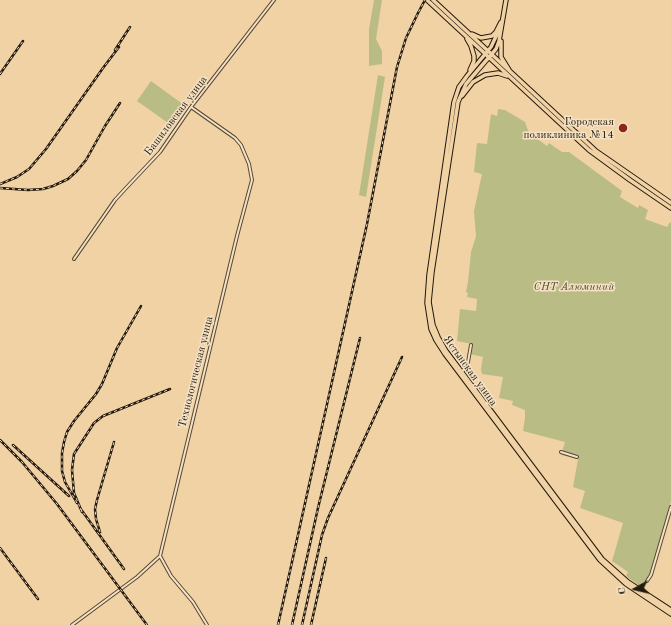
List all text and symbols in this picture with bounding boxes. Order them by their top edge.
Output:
street label: Башиловская улица [142,73,210,159]
place label: Городская поликлиника №14 [524,115,614,141]
marker: Городская поликлиника №14 [617,122,629,134]
park label: СНТ Алюминий [534,280,614,294]
street label: Технологическая улица [176,315,216,429]
street label: Ястынская улица [440,333,500,409]
north arrow [615,569,655,609]
text: С [617,586,629,595]

